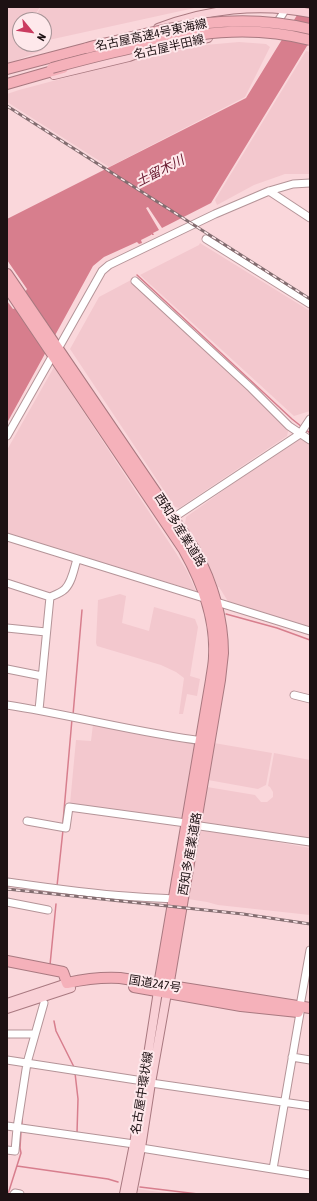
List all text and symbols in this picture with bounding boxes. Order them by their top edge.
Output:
north arrow [12,12,52,52]
street label: 名古屋高速4号東海線 [94,16,208,54]
text: N [35,32,48,43]
street label: 名古屋半田線 [132,32,206,62]
water label: 土留木川 [133,152,187,190]
street label: 西知多産業道路 [152,491,208,569]
street label: 西知多産業道路 [176,811,204,897]
street label: 国道247号 [128,973,182,995]
street label: 名古屋中環状線 [128,1050,156,1136]

